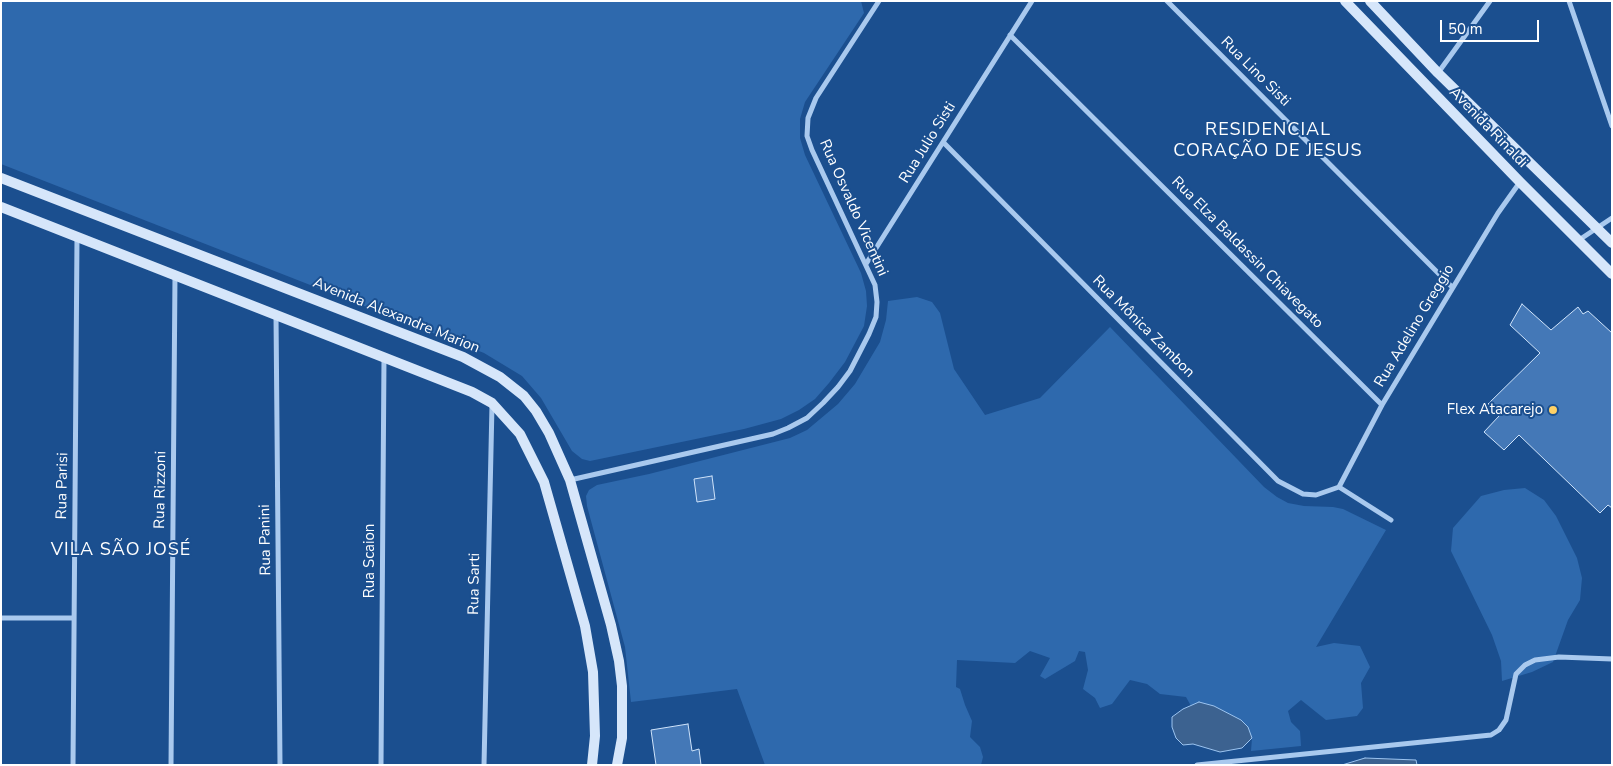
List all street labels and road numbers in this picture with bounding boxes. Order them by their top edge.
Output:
street label: Rua Lino Sisti [1216,33,1294,111]
street label: Avenida Rinaldi [1445,84,1531,172]
street label: Rua Julio Sisti [896,99,960,187]
street label: Rua Osvaldo Vicentini [815,137,891,279]
street label: Rua Elza Baldassin Chiavegato [1167,173,1327,333]
street label: Rua Adelino Greggio [1371,261,1459,391]
street label: Rua Mônica Zambon [1088,272,1198,382]
street label: Avenida Alexandre Marion [310,274,482,358]
street label: Rua Rizzoni [151,451,171,529]
street label: Rua Parisi [53,452,73,520]
street label: Rua Panini [256,504,276,576]
street label: Rua Scaion [361,524,379,598]
street label: Rua Sarti [465,553,485,615]

